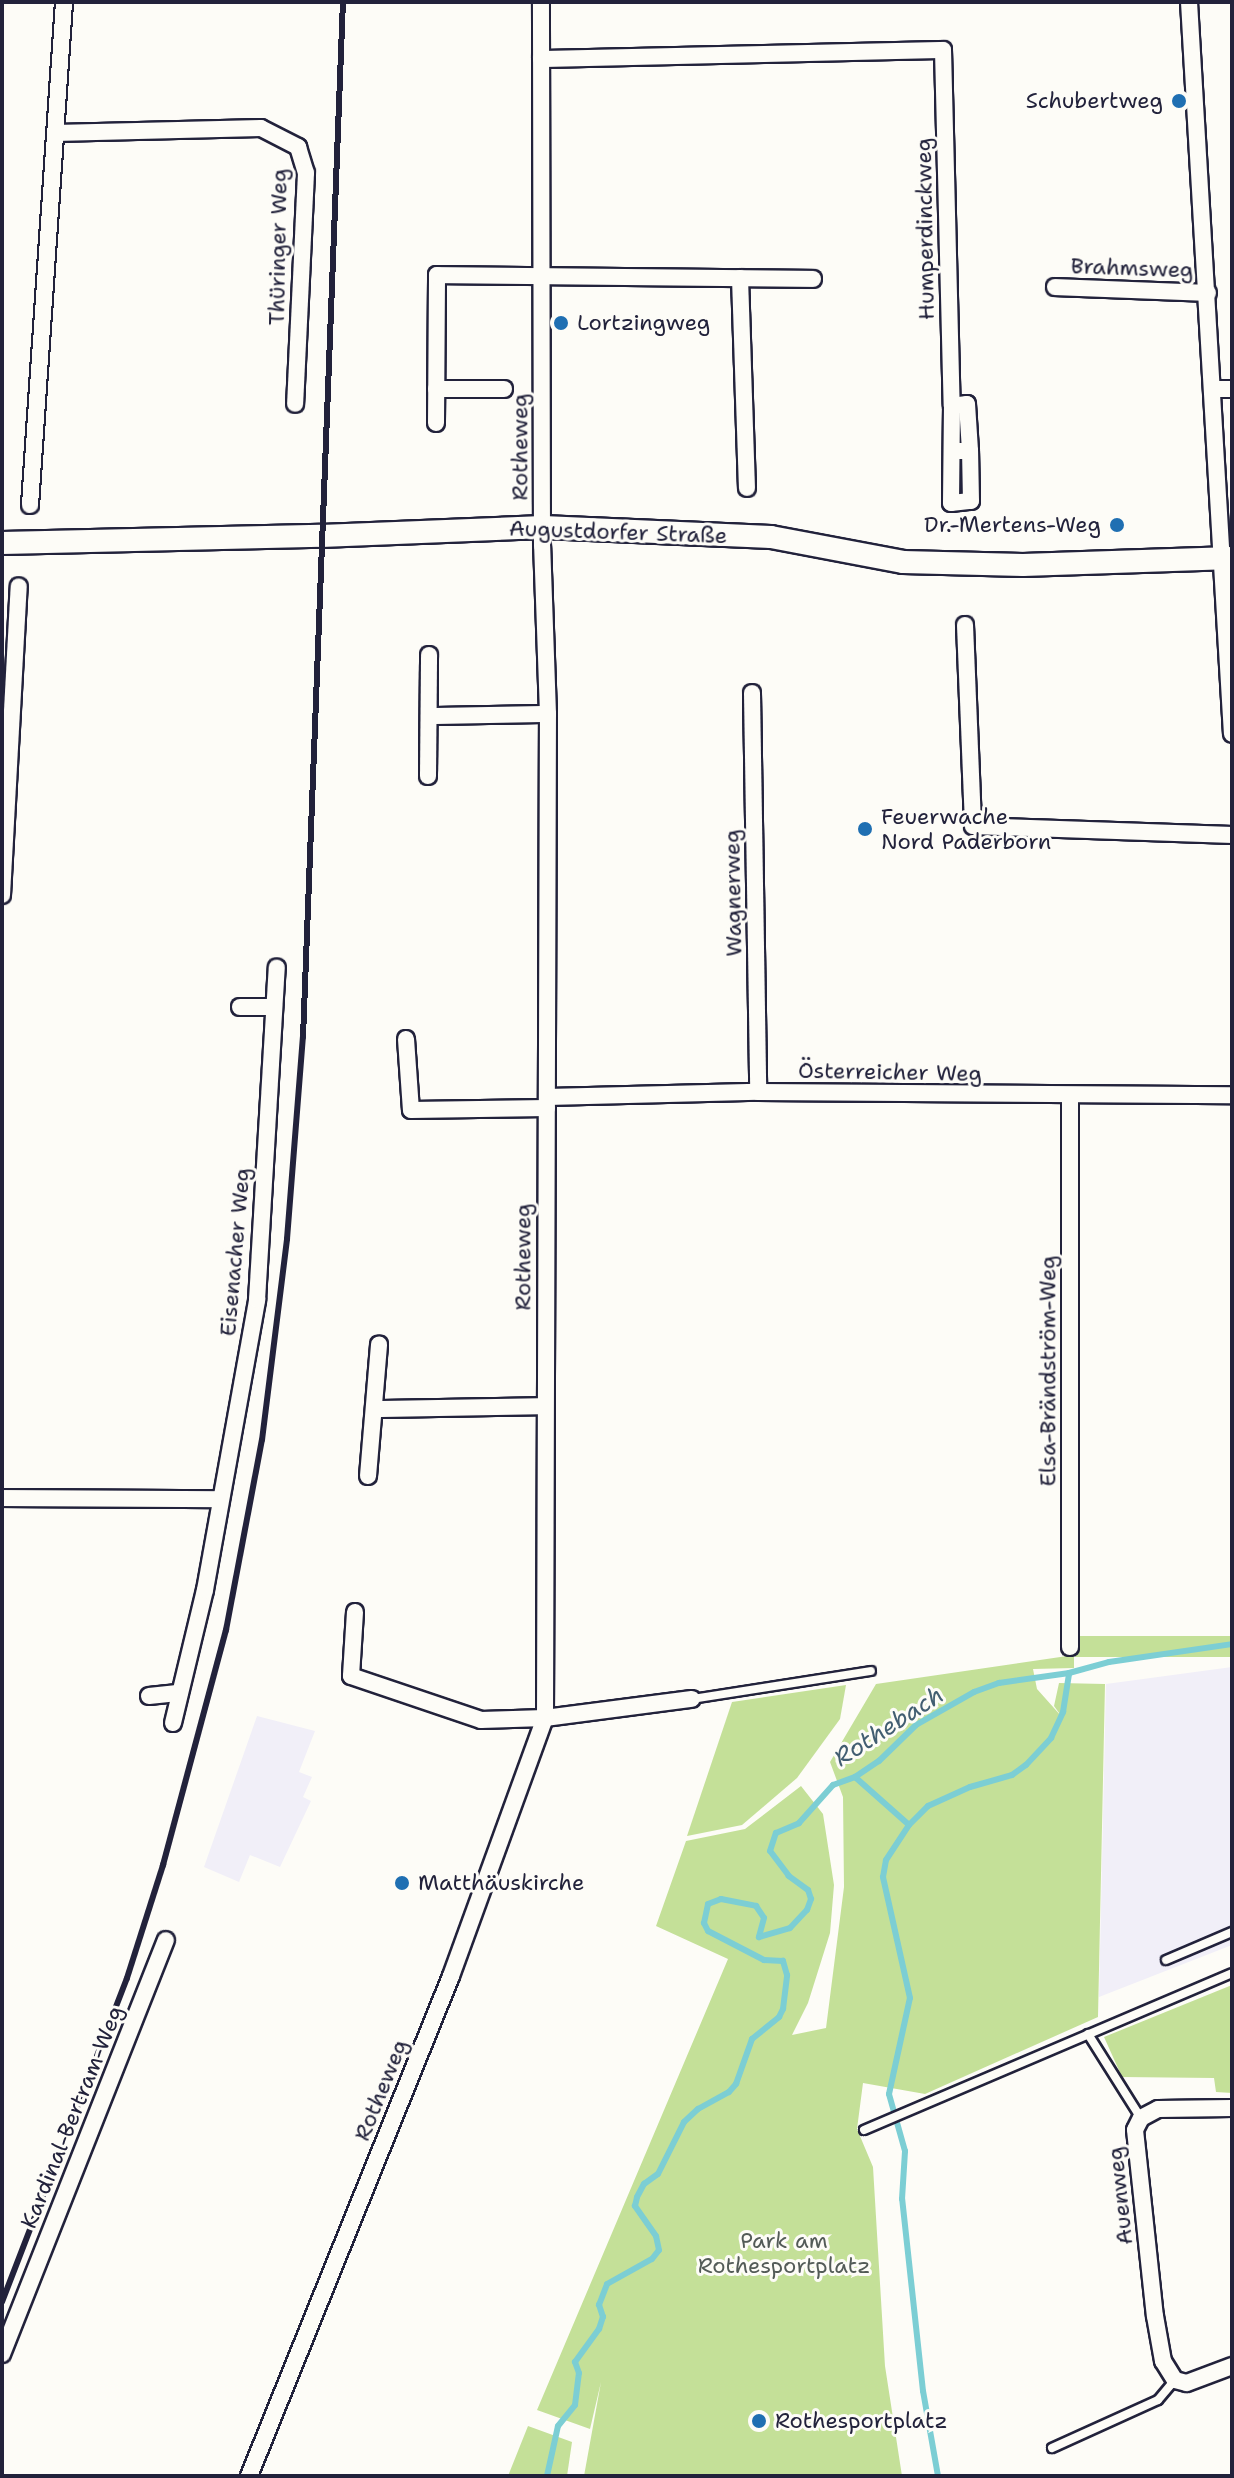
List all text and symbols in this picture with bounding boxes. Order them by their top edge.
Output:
place label: Schubertweg [1026,88,1163,114]
marker: Schubertweg [1170,92,1188,110]
street label: Humperdinckweg [910,138,940,320]
street label: Thüringer Weg [263,168,293,326]
street label: Brahmsweg [1070,253,1194,283]
place label: Lortzingweg [577,310,710,336]
marker: Lortzingweg [552,314,570,332]
street label: Rotheweg [507,393,533,501]
place label: Dr.-Mertens-Weg [924,512,1101,538]
street label: Augustdorfer Straße [508,515,728,549]
marker: Dr.-Mertens-Weg [1108,516,1126,534]
place label: Feuerwache Nord Paderborn [881,803,1051,854]
marker: Feuerwache Nord Paderborn [856,820,874,838]
street label: Wagnerweg [719,829,747,957]
street label: Österreicher Weg [798,1057,982,1087]
street label: Eisenacher Weg [214,1167,256,1337]
street label: Rotheweg [510,1203,536,1311]
street label: Elsa-Brändström-Weg [1035,1255,1061,1487]
water label: Rothebach [829,1681,949,1773]
place label: Matthäuskirche [418,1870,584,1896]
marker: Matthäuskirche [393,1874,411,1892]
street label: Kardinal-Bertram-Weg [15,2002,129,2232]
street label: Rotheweg [349,2035,413,2145]
street label: Auenweg [1102,2146,1138,2246]
park label: Park am Rothesportplatz [698,2227,870,2278]
place label: Rothesportplatz [775,2408,948,2434]
marker: Rothesportplatz [750,2412,768,2430]

